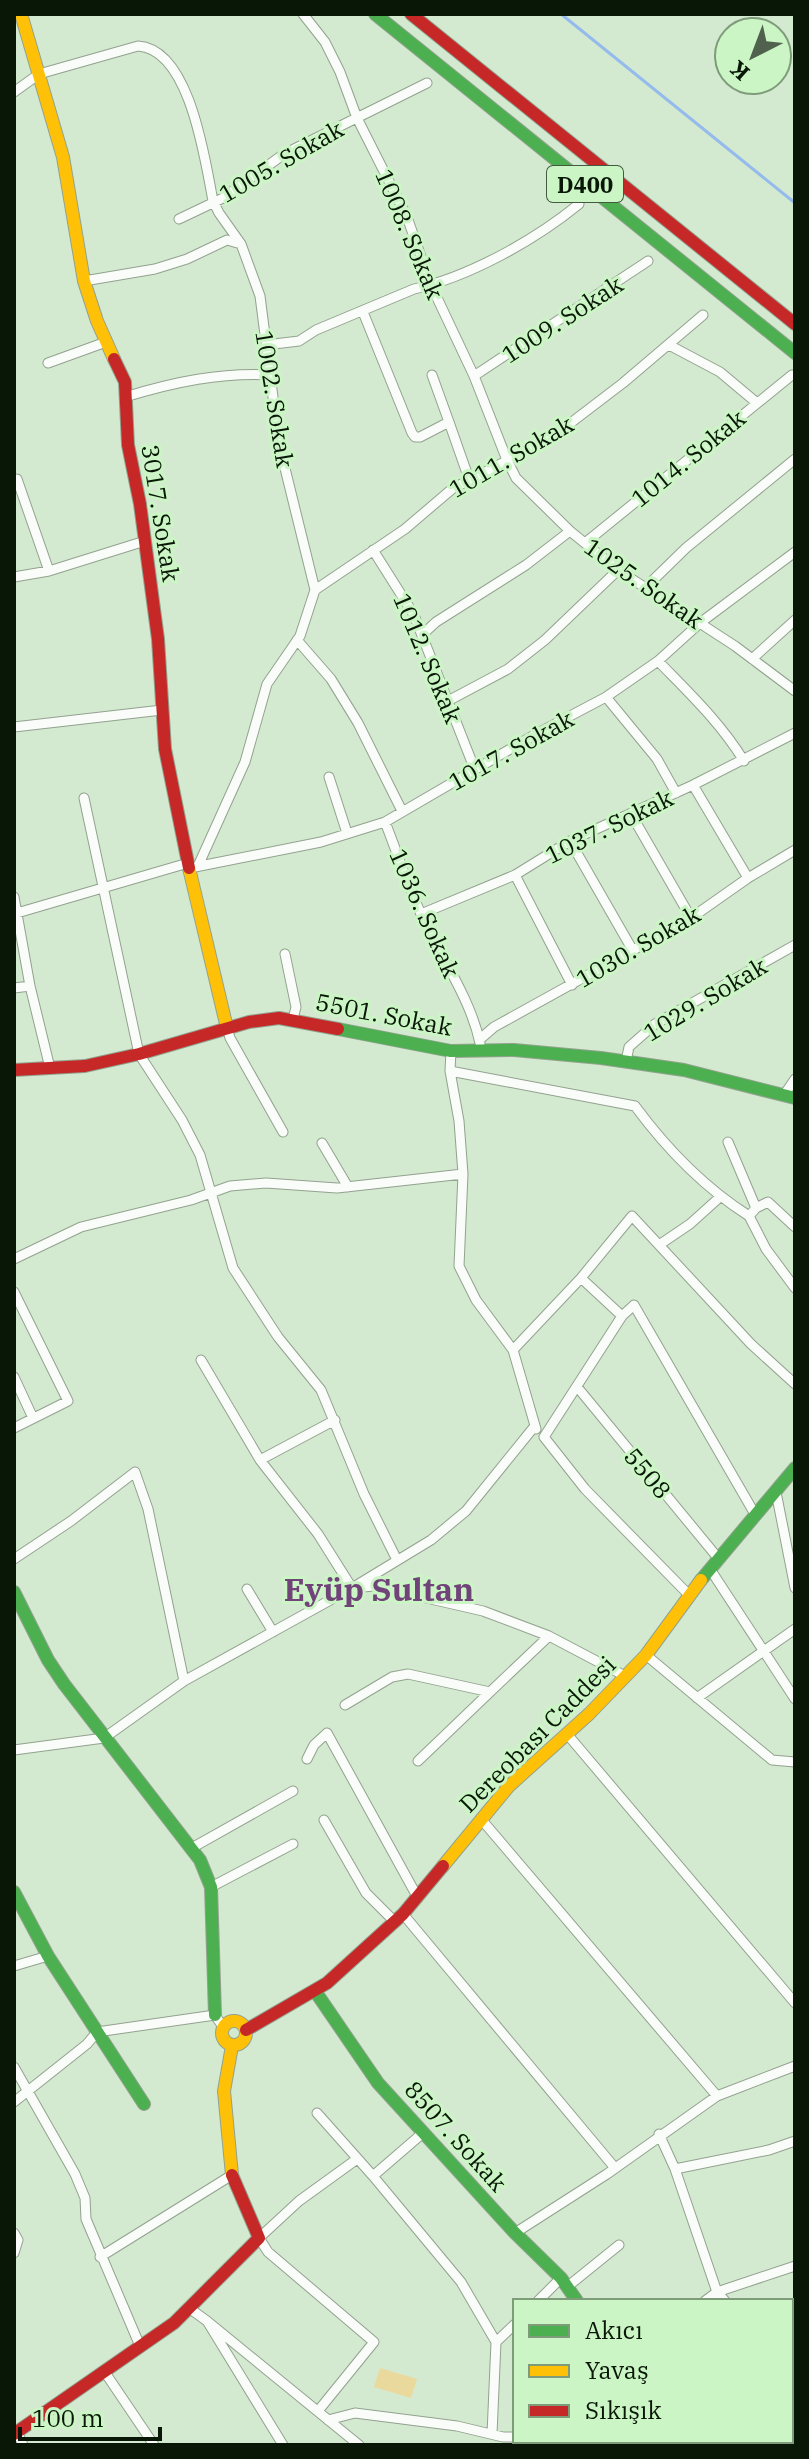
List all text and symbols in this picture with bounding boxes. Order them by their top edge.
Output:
north arrow [713,16,793,96]
text: K [723,55,755,88]
street label: 1005. Sokak [213,113,349,209]
street label: 1008. Sokak [368,164,452,304]
road number: D400 [547,166,623,202]
street label: 1009. Sokak [495,268,629,370]
street label: 1002. Sokak [248,328,302,470]
street label: 1014. Sokak [624,402,752,514]
street label: 1011. Sokak [443,408,579,504]
street label: 3017. Sokak [134,442,188,584]
street label: 1025. Sokak [578,530,710,636]
street label: 1012. Sokak [386,588,470,728]
street label: 1017. Sokak [443,702,579,798]
street label: 1037. Sokak [540,781,678,871]
street label: 1036. Sokak [382,843,468,983]
street label: 1030. Sokak [570,898,706,994]
street label: 1029. Sokak [637,950,773,1048]
street label: 5501. Sokak [313,985,455,1043]
street label: 5508 [617,1441,679,1505]
district label: Eyüp Sultan [284,1568,474,1610]
street label: Dereobası Caddesi [452,1649,622,1819]
street label: 8507. Sokak [398,2074,514,2198]
legend [513,2299,793,2443]
text: Akıcı [585,2314,643,2346]
text: Yavaş [585,2354,649,2386]
scale bar [20,2391,160,2441]
text: Sıkışık [585,2394,662,2426]
text: 100 m [32,2402,104,2434]

